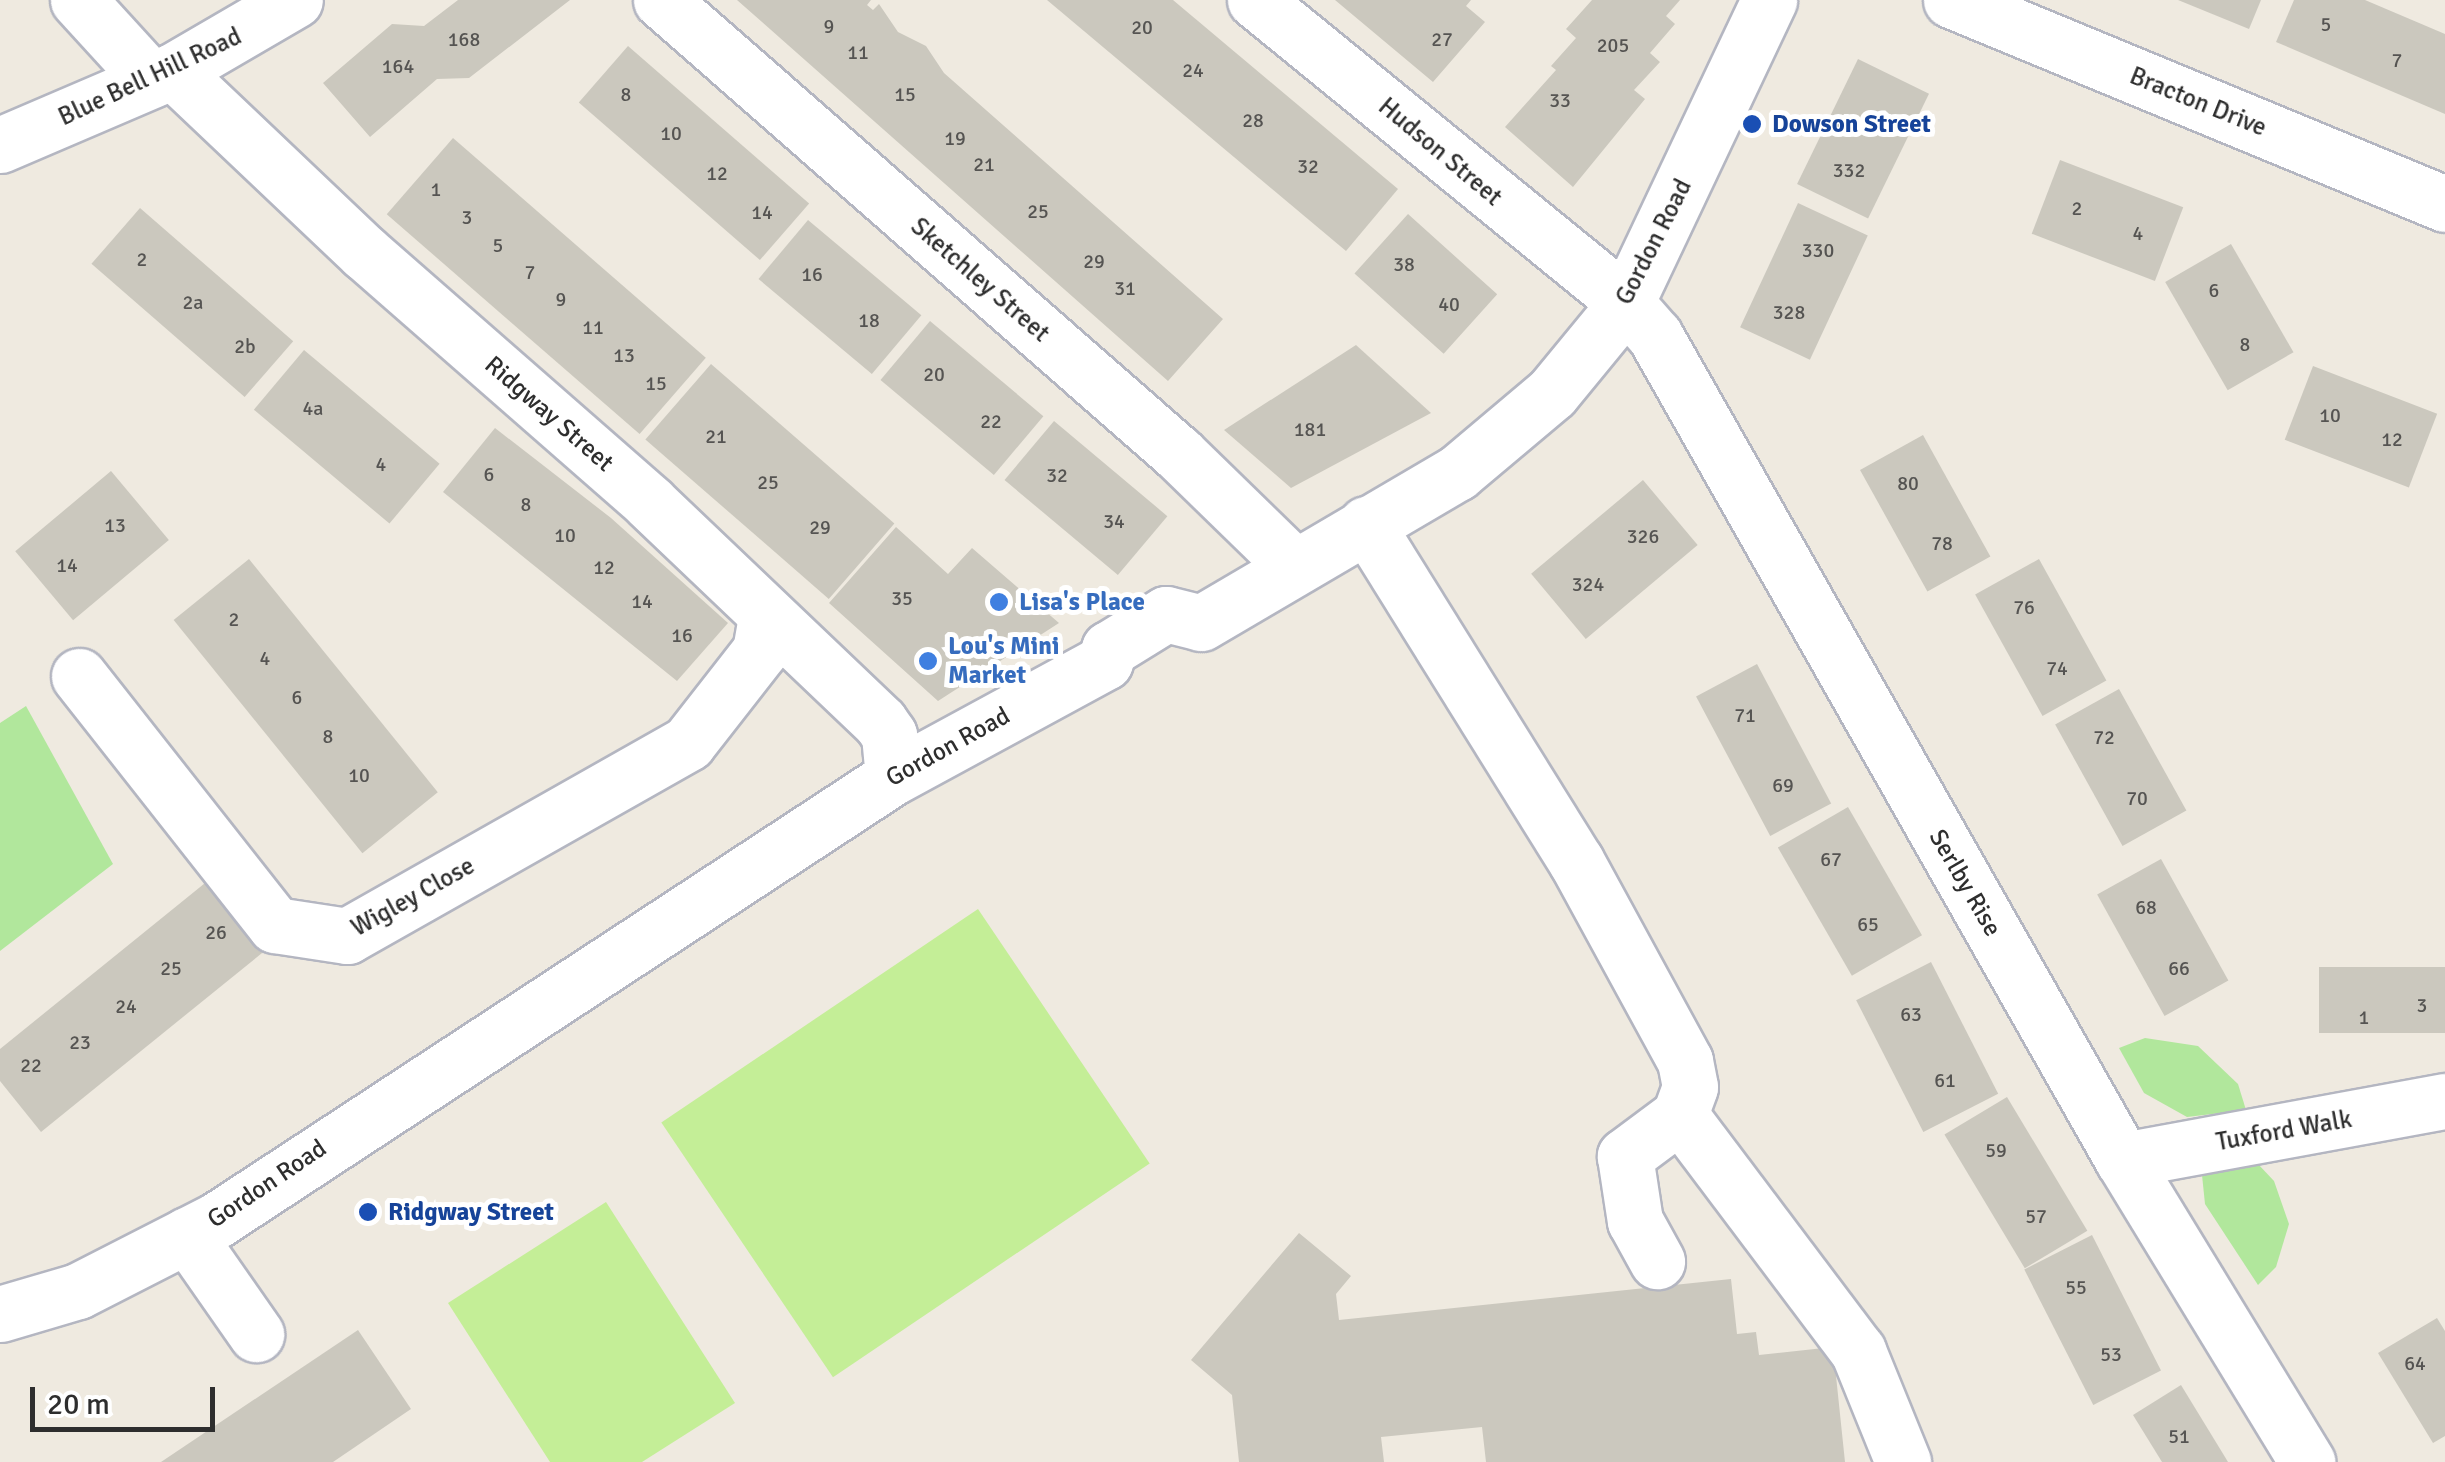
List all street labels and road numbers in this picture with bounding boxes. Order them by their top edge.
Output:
street label: Blue Bell Hill Road [54,21,246,133]
street label: Bracton Drive [2125,61,2271,143]
street label: Hudson Street [1372,92,1508,212]
street label: Gordon Road [1610,174,1698,310]
street label: Sketchley Street [905,212,1055,348]
street label: Ridgway Street [479,350,619,478]
street label: Gordon Road [881,701,1015,793]
street label: Serlby Rise [1922,824,2008,942]
street label: Wigley Close [346,851,480,943]
street label: Tuxford Walk [2214,1104,2354,1158]
street label: Gordon Road [202,1133,332,1235]

